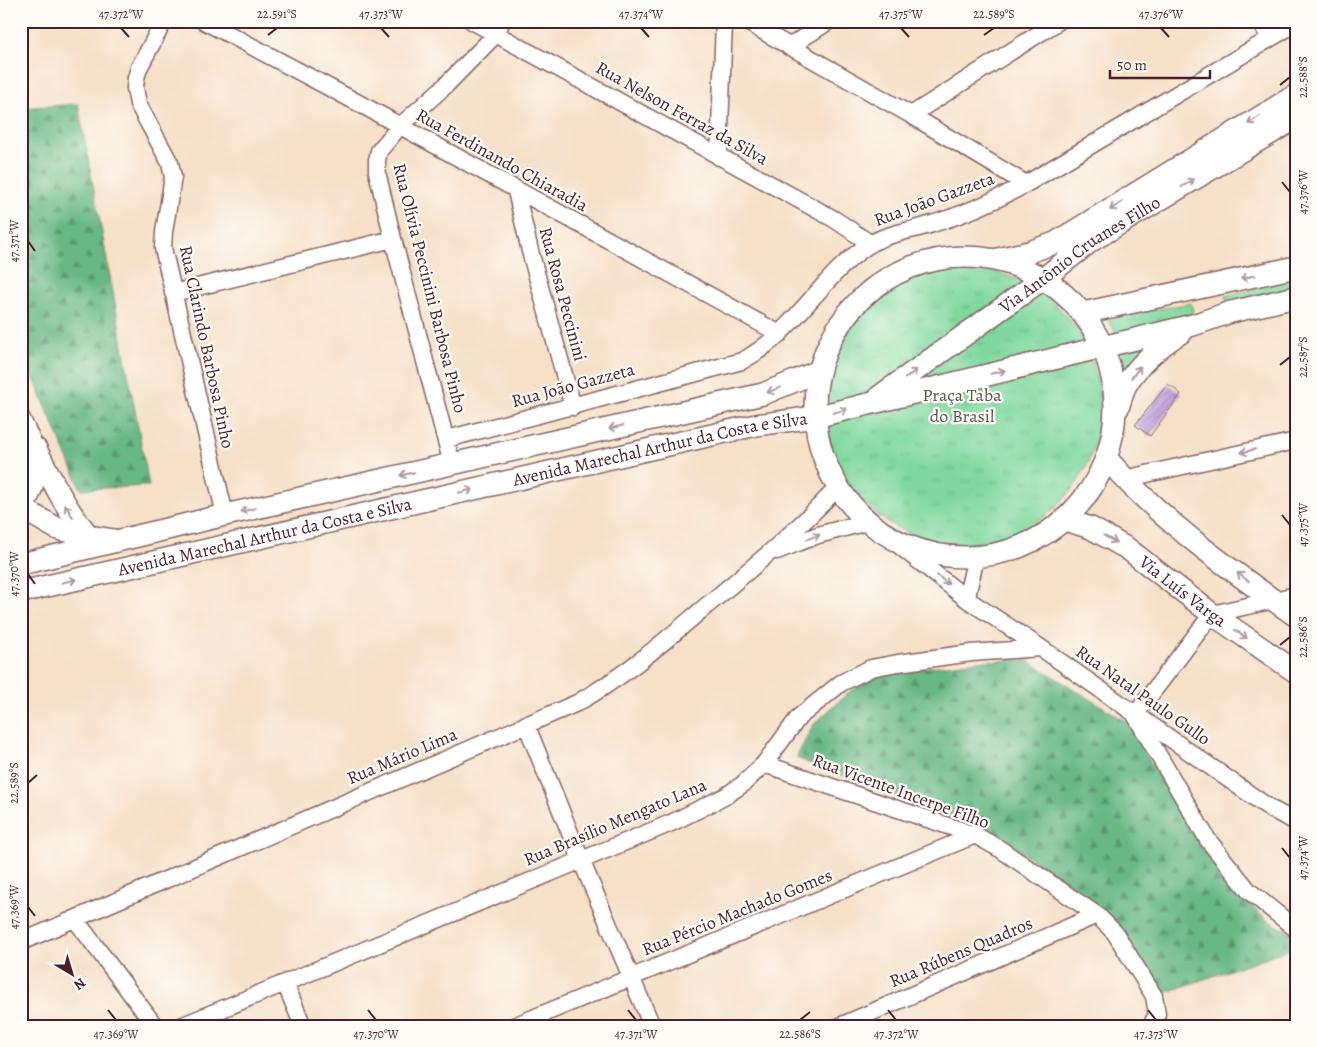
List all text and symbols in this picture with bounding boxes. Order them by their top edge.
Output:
text: 47.372°W [99,6,144,22]
text: 22.591°S [257,6,297,22]
text: 47.373°W [359,6,404,22]
text: 47.374°W [619,6,664,22]
text: 47.375°W [879,6,924,22]
text: 22.589°S [973,6,1015,22]
text: 47.376°W [1139,6,1184,22]
scale bar [1110,48,1210,80]
text: 50 m [1117,55,1147,75]
street label: Rua Nelson Ferraz da Silva [591,56,773,171]
text: 22.588°S [1295,56,1311,98]
street label: Rua Ferdinando Chiaradia [412,103,593,218]
one-way arrow [1248,116,1262,126]
street label: Rua Olívia Peccinini Barbosa Pinho [387,161,473,415]
street label: Rua João Gazzeta [871,166,998,232]
text: 47.376°W [1295,169,1311,214]
one-way arrow [1181,177,1195,188]
street label: Via Antônio Cruanes Filho [993,190,1165,319]
one-way arrow [1110,201,1124,211]
text: 47.371°W [6,219,22,263]
street label: Rua Rosa Peccinini [534,224,592,364]
street label: Rua Clarindo Barbosa Pinho [174,243,240,451]
one-way arrow [1241,273,1257,282]
text: 22.587°S [1295,336,1311,378]
street label: Rua João Gazzeta [509,357,638,413]
one-way arrow [1130,366,1141,379]
one-way arrow [989,367,1005,376]
one-way arrow [904,369,918,379]
park label: Praça Taba do Brasil [922,383,1002,428]
one-way arrow [767,386,783,395]
one-way arrow [831,405,847,415]
street label: Avenida Marechal Arthur da Costa e Silva [509,406,809,492]
one-way arrow [609,423,625,432]
one-way arrow [1241,447,1257,456]
one-way arrow [399,470,415,479]
one-way arrow [458,486,474,495]
street label: Avenida Marechal Arthur da Costa e Silva [115,491,415,582]
text: 47.375°W [1295,502,1311,547]
one-way arrow [63,504,73,518]
one-way arrow [241,506,257,515]
one-way arrow [805,532,820,541]
one-way arrow [1102,534,1116,544]
street label: Via Luís Varga [1133,549,1232,633]
text: 47.370°W [6,550,22,597]
one-way arrow [1237,571,1250,582]
one-way arrow [936,575,950,585]
one-way arrow [60,576,76,585]
text: 22.586°S [1295,616,1311,658]
one-way arrow [1234,629,1248,639]
street label: Rua Natal Paulo Gullo [1071,640,1215,750]
street label: Rua Mário Lima [343,722,461,790]
street label: Rua Vicente Incerpe Filho [809,748,993,834]
text: 22.589°S [6,762,22,804]
street label: Rua Brasílio Mengato Lana [520,772,711,871]
text: 47.374°W [1295,835,1311,880]
street label: Rua Pércio Machado Gomes [638,863,836,961]
text: 47.369°W [6,884,22,929]
street label: Rua Rúbens Quadros [886,911,1036,993]
north arrow [48,950,98,1000]
text: N [70,973,90,994]
text: 47.369°W [94,1026,139,1042]
text: 47.370°W [353,1026,400,1042]
text: 47.371°W [614,1026,658,1042]
text: 22.586°S [779,1026,821,1042]
text: 47.372°W [874,1026,919,1042]
text: 47.373°W [1134,1026,1179,1042]

